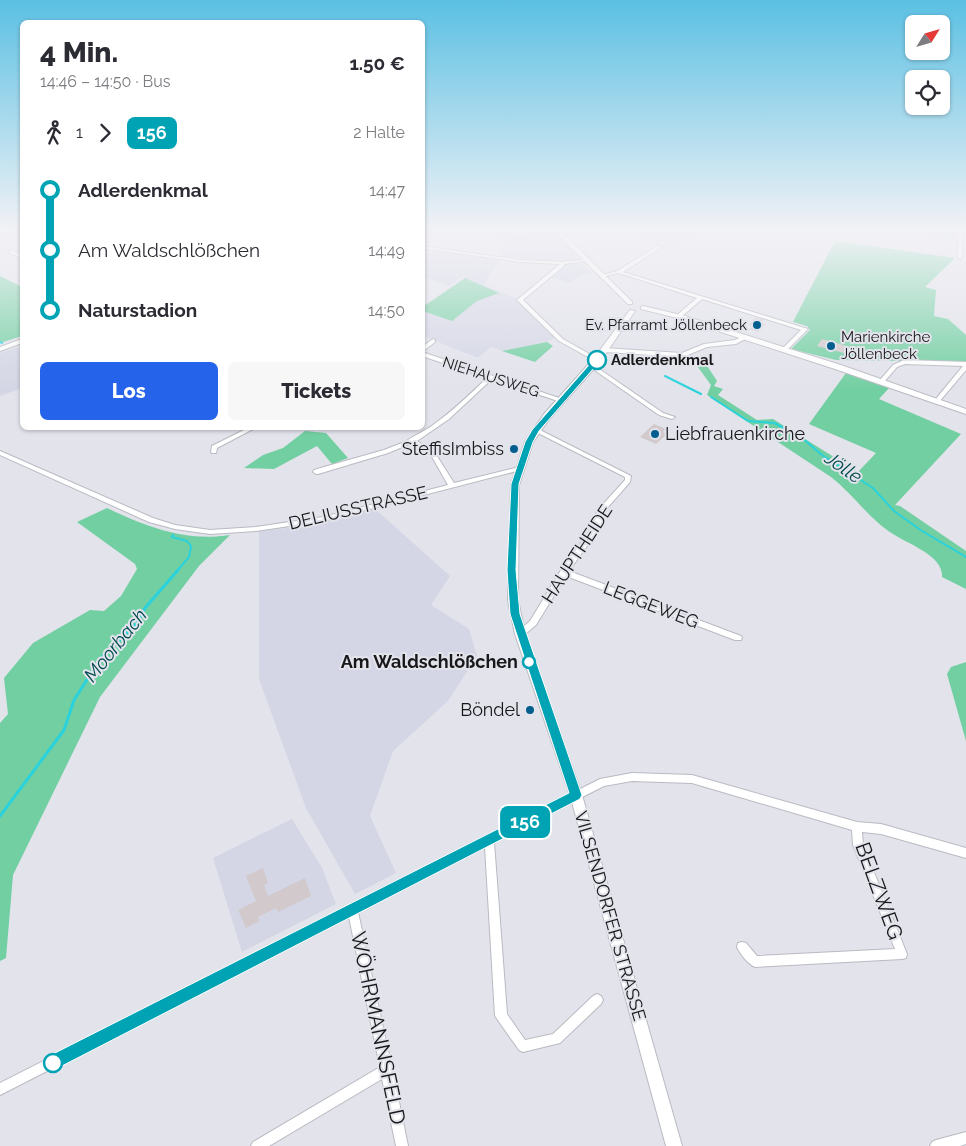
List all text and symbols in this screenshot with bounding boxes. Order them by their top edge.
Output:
north arrow [905,15,950,60]
map controls [905,15,950,115]
text: 4 Min. [40,36,118,69]
text: 1.50 € [349,52,405,74]
button: locate [905,70,950,115]
text: 14:46 – 14:50 · Bus [40,72,170,91]
icon: walk [40,119,68,147]
icon: forward [91,119,119,147]
text: 156 [137,122,167,143]
text: 1 [76,123,83,142]
text: 2 Halte [353,123,405,142]
text: Adlerdenkmal [78,179,208,201]
text: 14:47 [369,181,405,200]
text: Am Waldschlößchen [78,239,260,261]
text: 14:49 [368,241,405,260]
text: Naturstadion [78,299,197,321]
text: 14:50 [368,301,405,320]
place label: Ev. Pfarramt Jöllenbeck [585,316,747,334]
marker: Ev. Pfarramt Jöllenbeck [751,319,763,331]
place label: Marienkirche Jöllenbeck [841,328,931,363]
marker: Marienkirche Jöllenbeck [825,340,837,352]
marker: Adlerdenkmal [587,350,607,370]
place label: Adlerdenkmal [611,351,714,369]
street label: NIEHAUSWEG [440,353,542,401]
button: Los [40,362,218,420]
button: Tickets [228,362,405,420]
place label: Liebfrauenkirche [665,423,806,444]
marker: Liebfrauenkirche [649,428,661,440]
place label: SteffisImbiss [402,438,504,459]
marker: SteffisImbiss [508,443,520,455]
water label: Jölle [821,446,867,487]
street label: DELIUSSTRASSE [286,481,429,534]
street label: HAUPTHEIDE [537,501,616,607]
street label: LEGGEWEG [601,577,702,632]
water label: Moorbach [79,604,151,686]
place label: Am Waldschlößchen [341,651,518,672]
marker: Am Waldschlößchen [522,655,536,669]
place label: Böndel [460,699,520,720]
marker: Böndel [524,704,536,716]
line badge: 156 [496,806,554,838]
street label: VILSENDORFER STRASSE [570,808,651,1023]
text: 156 [510,811,540,832]
street label: BELZWEG [850,839,909,943]
street label: WÖHRMANNSFELD [346,929,411,1127]
unlabelled marker [43,1053,63,1073]

